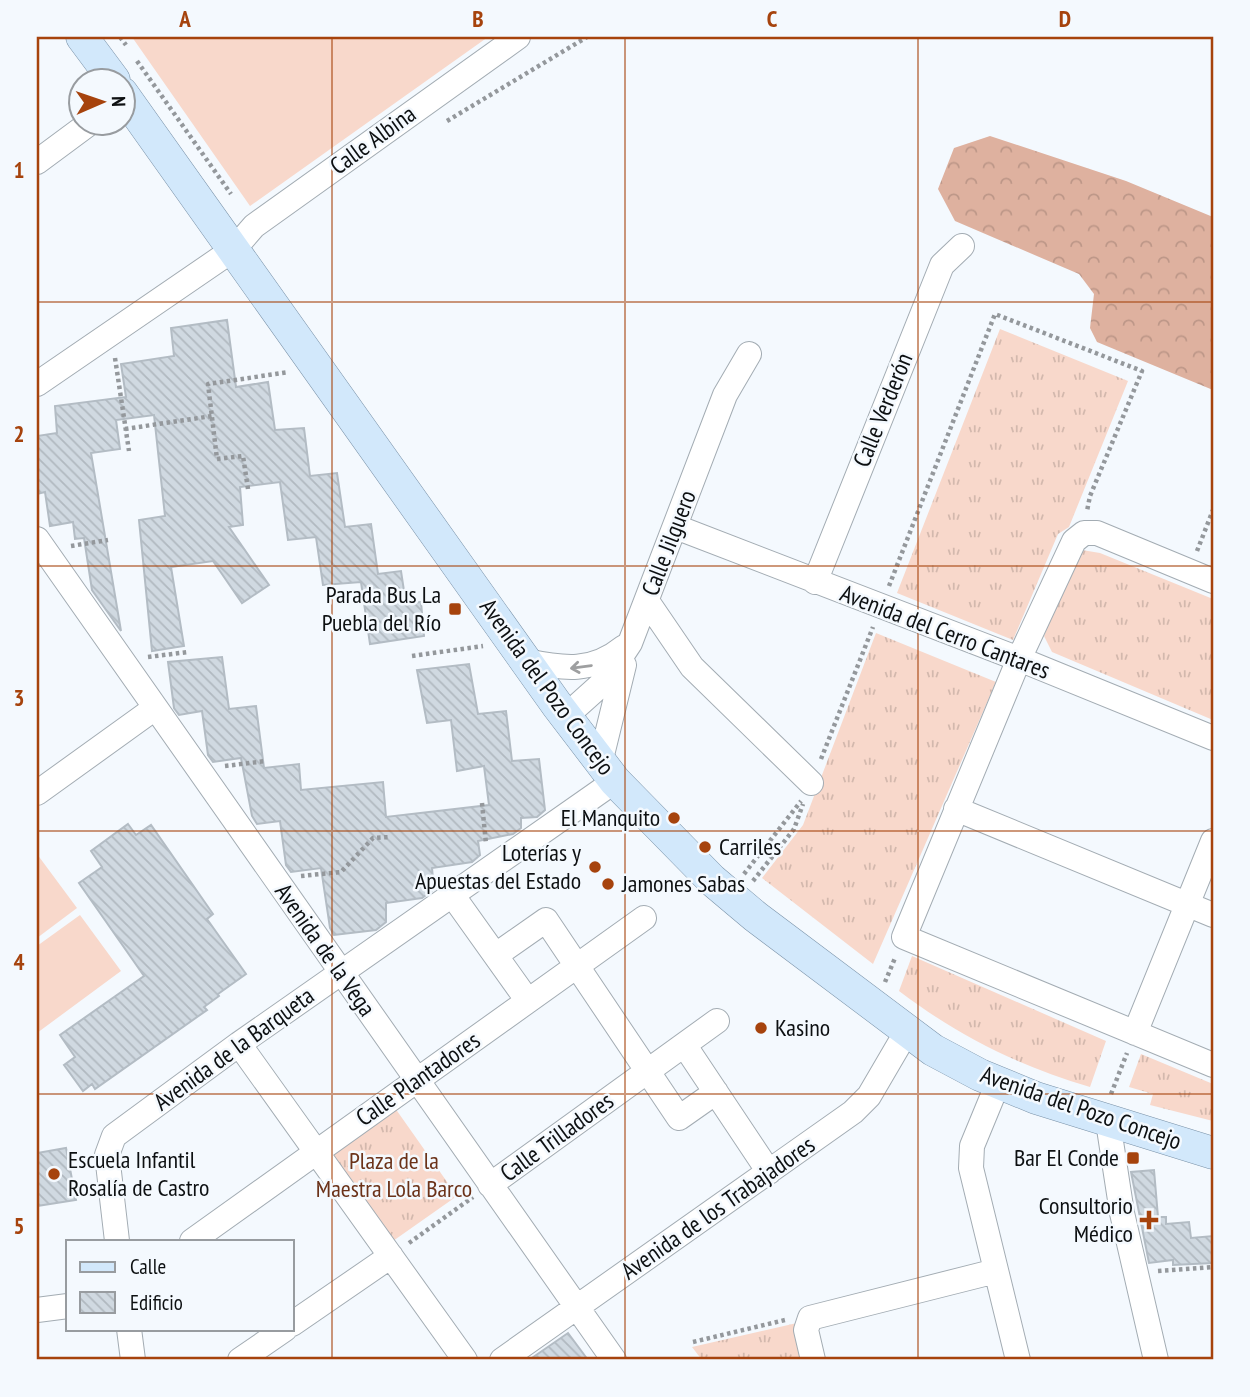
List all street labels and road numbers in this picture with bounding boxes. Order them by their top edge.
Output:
street label: Calle Albina [324,98,422,181]
street label: Calle Verderón [846,348,919,471]
street label: Calle Jilguero [634,486,703,600]
street label: Avenida del Cerro Cantares [836,577,1054,686]
street label: Avenida del Pozo Concejo [473,592,622,781]
street label: Avenida de la Vega [268,877,383,1022]
street label: Avenida de la Barqueta [147,980,320,1117]
street label: Calle Plantadores [350,1024,486,1133]
street label: Avenida del Pozo Concejo [977,1059,1186,1156]
street label: Calle Trilladores [494,1085,619,1188]
street label: Avenida de los Trabajadores [615,1129,821,1286]

